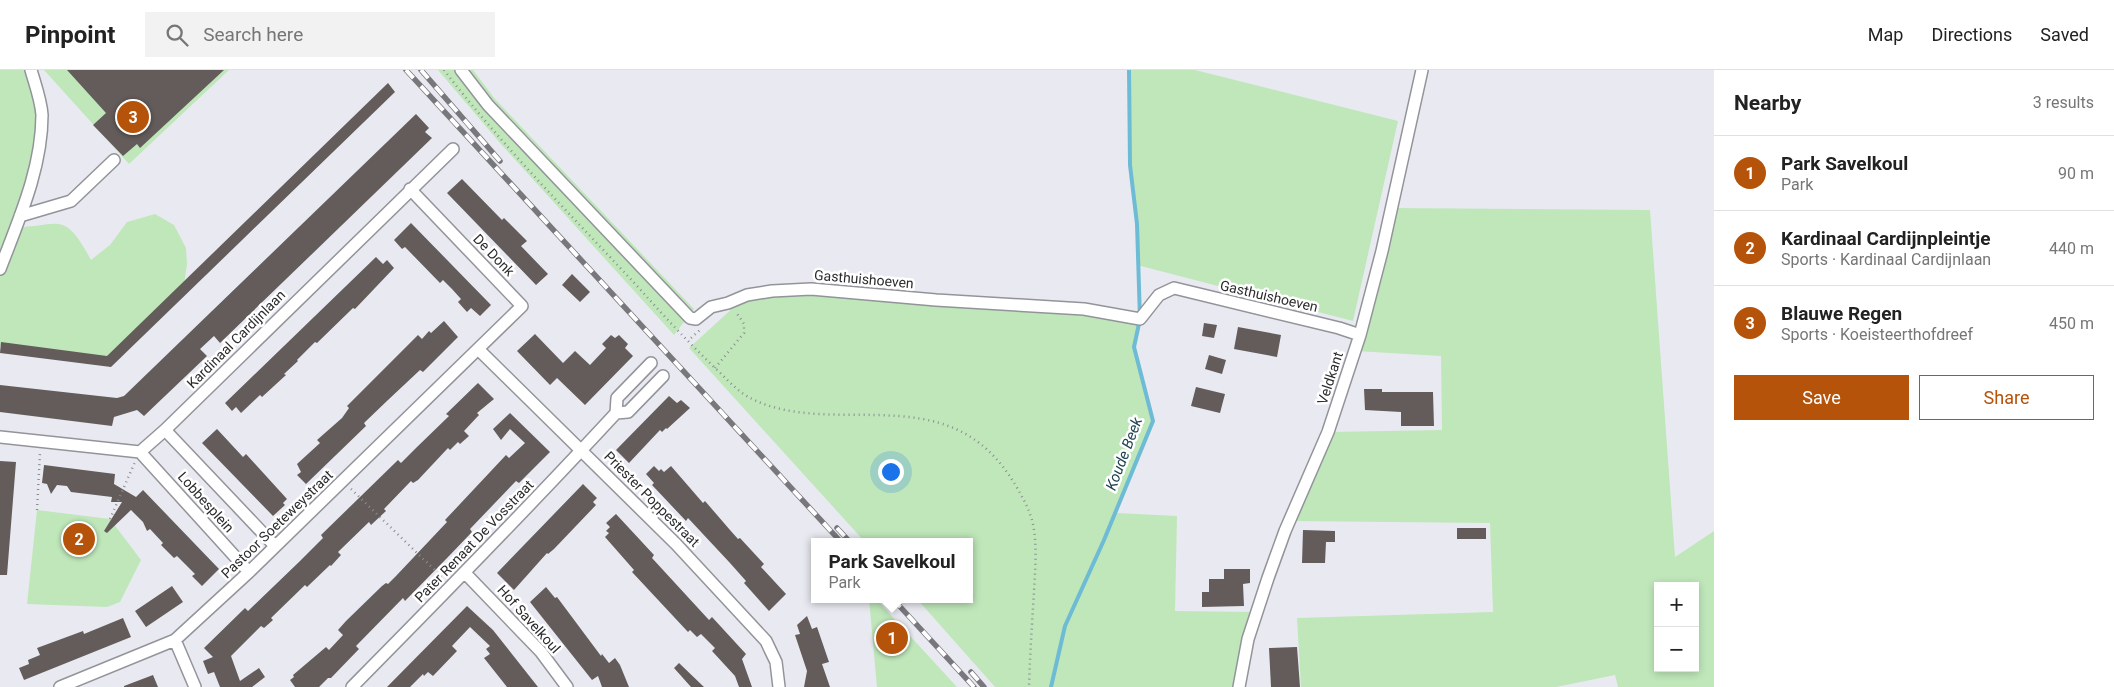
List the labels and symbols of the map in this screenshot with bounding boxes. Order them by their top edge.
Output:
pin: 3 [117,98,149,136]
street label: De Donk [470,231,518,280]
street label: Gasthuishoeven [814,267,914,291]
street label: Gasthuishoeven [1219,277,1319,315]
street label: Kardinaal Cardijnlaan [184,287,288,391]
street label: Veldkant [1314,349,1346,406]
water label: Koude Beek [1102,414,1146,493]
street label: Priester Poppestraat [601,448,703,550]
your location [878,459,904,485]
street label: Pastoor Soeteweystraat [218,466,336,581]
street label: Lobbesplein [175,469,237,535]
street label: Pater Renaat De Vosstraat [411,476,537,605]
pin: 2 [63,520,95,558]
street label: Hof Savelkoul [494,582,564,656]
pin: 1 [876,619,908,657]

